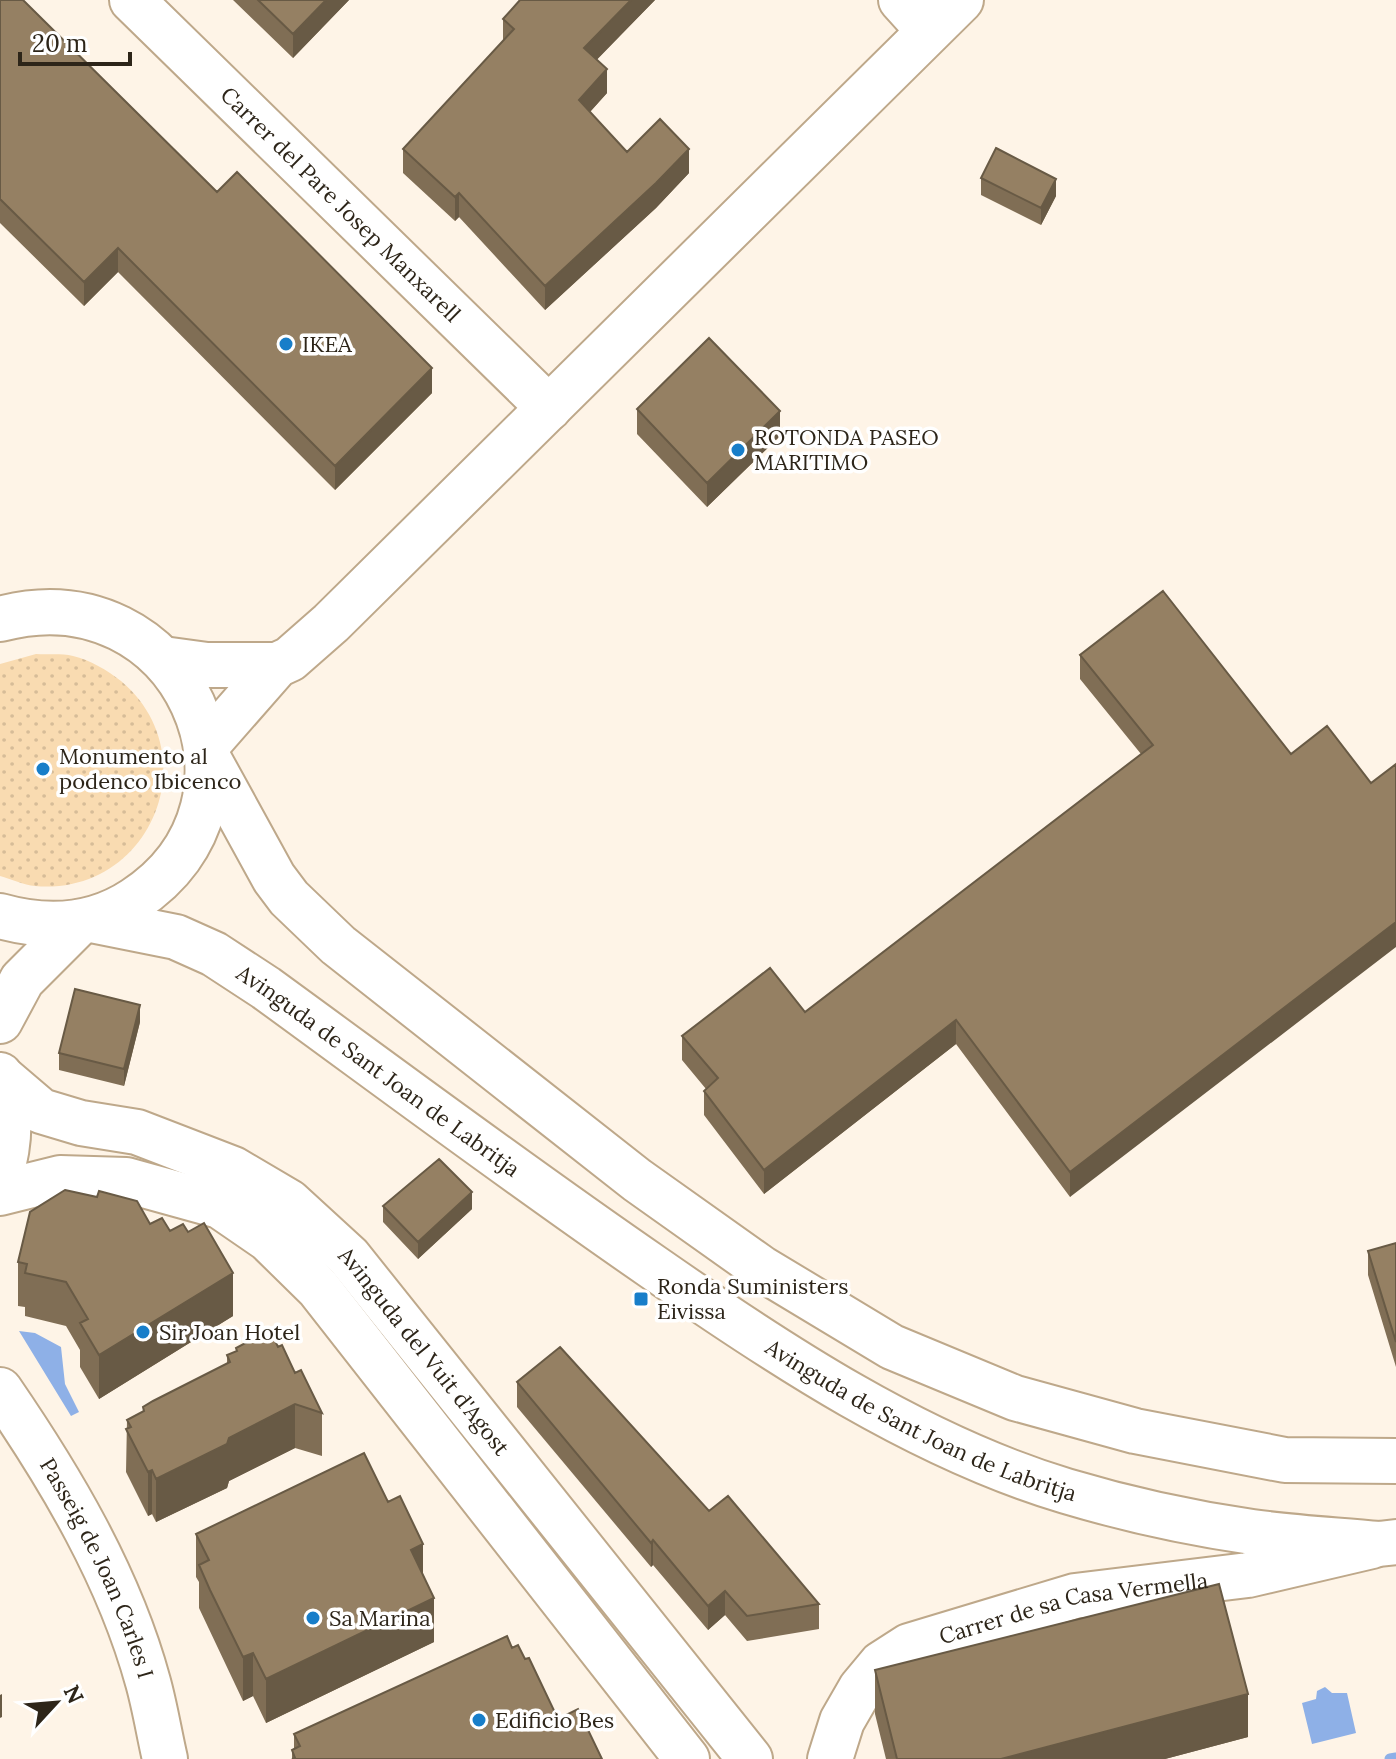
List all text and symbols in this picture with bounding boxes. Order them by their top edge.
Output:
scale bar [20,16,130,66]
text: 20 m [32,28,88,59]
street label: Carrer del Pare Josep Manxarell [215,81,467,328]
place label: IKEA [302,330,353,358]
marker: IKEA [277,335,295,353]
place label: ROTONDA PASEO MARITIMO [754,423,939,476]
marker: ROTONDA PASEO MARITIMO [729,441,747,459]
place label: Monumento al podenco Ibicenco [59,742,241,795]
marker: Monumento al podenco Ibicenco [34,760,52,778]
street label: Avinguda de Sant Joan de Labritja [231,958,526,1183]
street label: Avinguda del Vuit d'Agost [332,1240,516,1461]
place label: Ronda Suministers Eivissa [657,1272,848,1325]
marker: Ronda Suministers Eivissa [632,1290,650,1308]
place label: Sir Joan Hotel [159,1318,300,1346]
marker: Sir Joan Hotel [134,1323,152,1341]
street label: Avinguda de Sant Joan de Labritja [760,1332,1080,1507]
street label: Passeig de Joan Carles I [34,1453,160,1682]
street label: Carrer de sa Casa Vermella [936,1566,1209,1650]
place label: Sa Marina [329,1604,431,1632]
marker: Sa Marina [304,1609,322,1627]
north arrow [16,1663,96,1743]
text: N [58,1680,90,1708]
place label: Edificio Bes [495,1706,614,1734]
marker: Edificio Bes [470,1711,488,1729]

